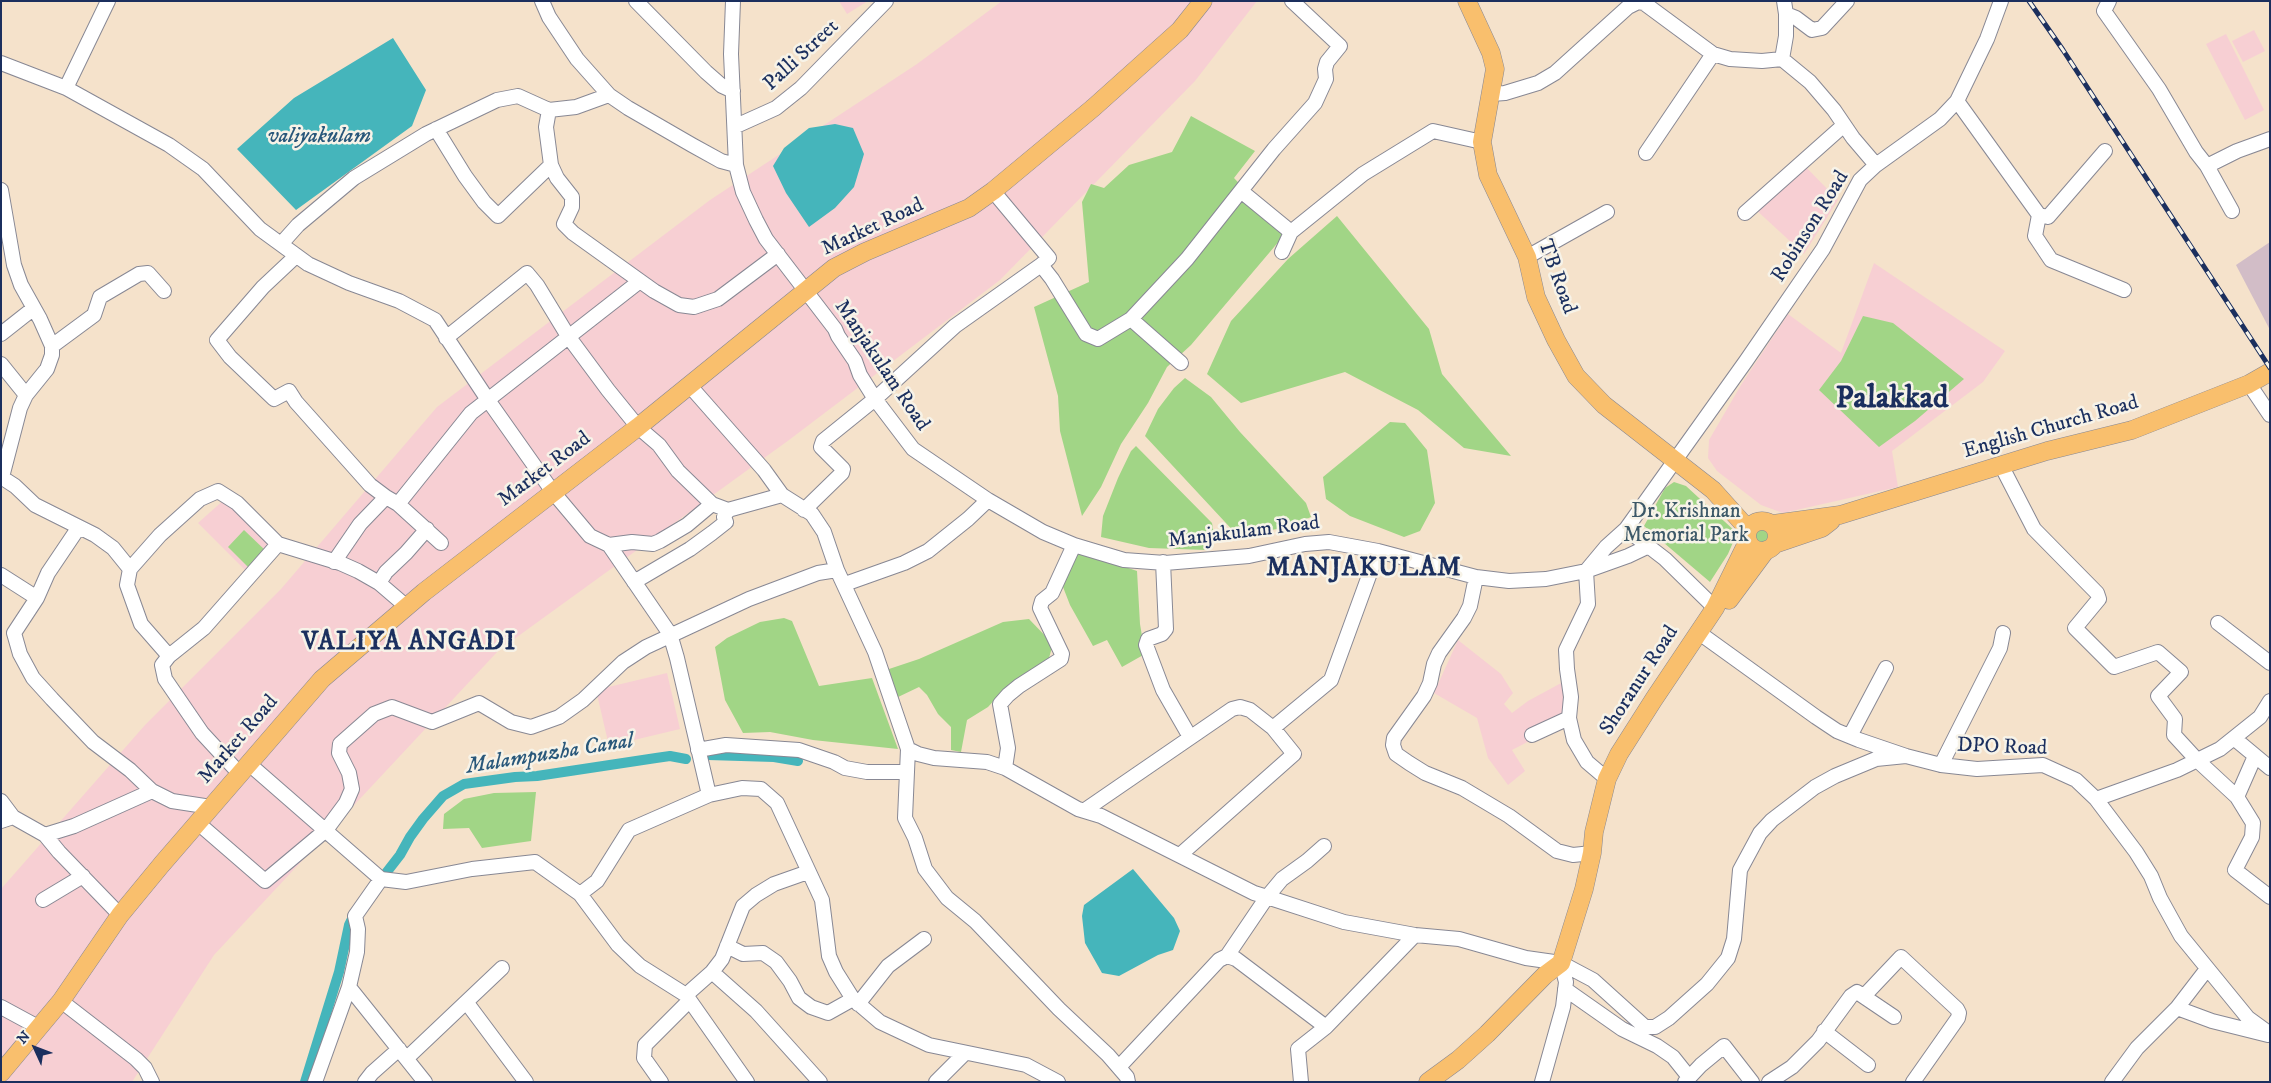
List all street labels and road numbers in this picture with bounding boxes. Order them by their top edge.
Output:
street label: Palli Street [759,15,845,97]
street label: Robinson Road [1767,167,1855,287]
street label: Market Road [818,193,928,263]
street label: TB Road [1531,236,1581,318]
street label: Manjakulam Road [828,296,934,436]
street label: English Church Road [1960,391,2142,465]
street label: Market Road [494,427,596,513]
street label: Manjakulam Road [1167,511,1321,555]
street label: Shoranur Road [1595,621,1685,741]
street label: Market Road [194,690,284,790]
street label: DPO Road [1956,734,2048,762]

